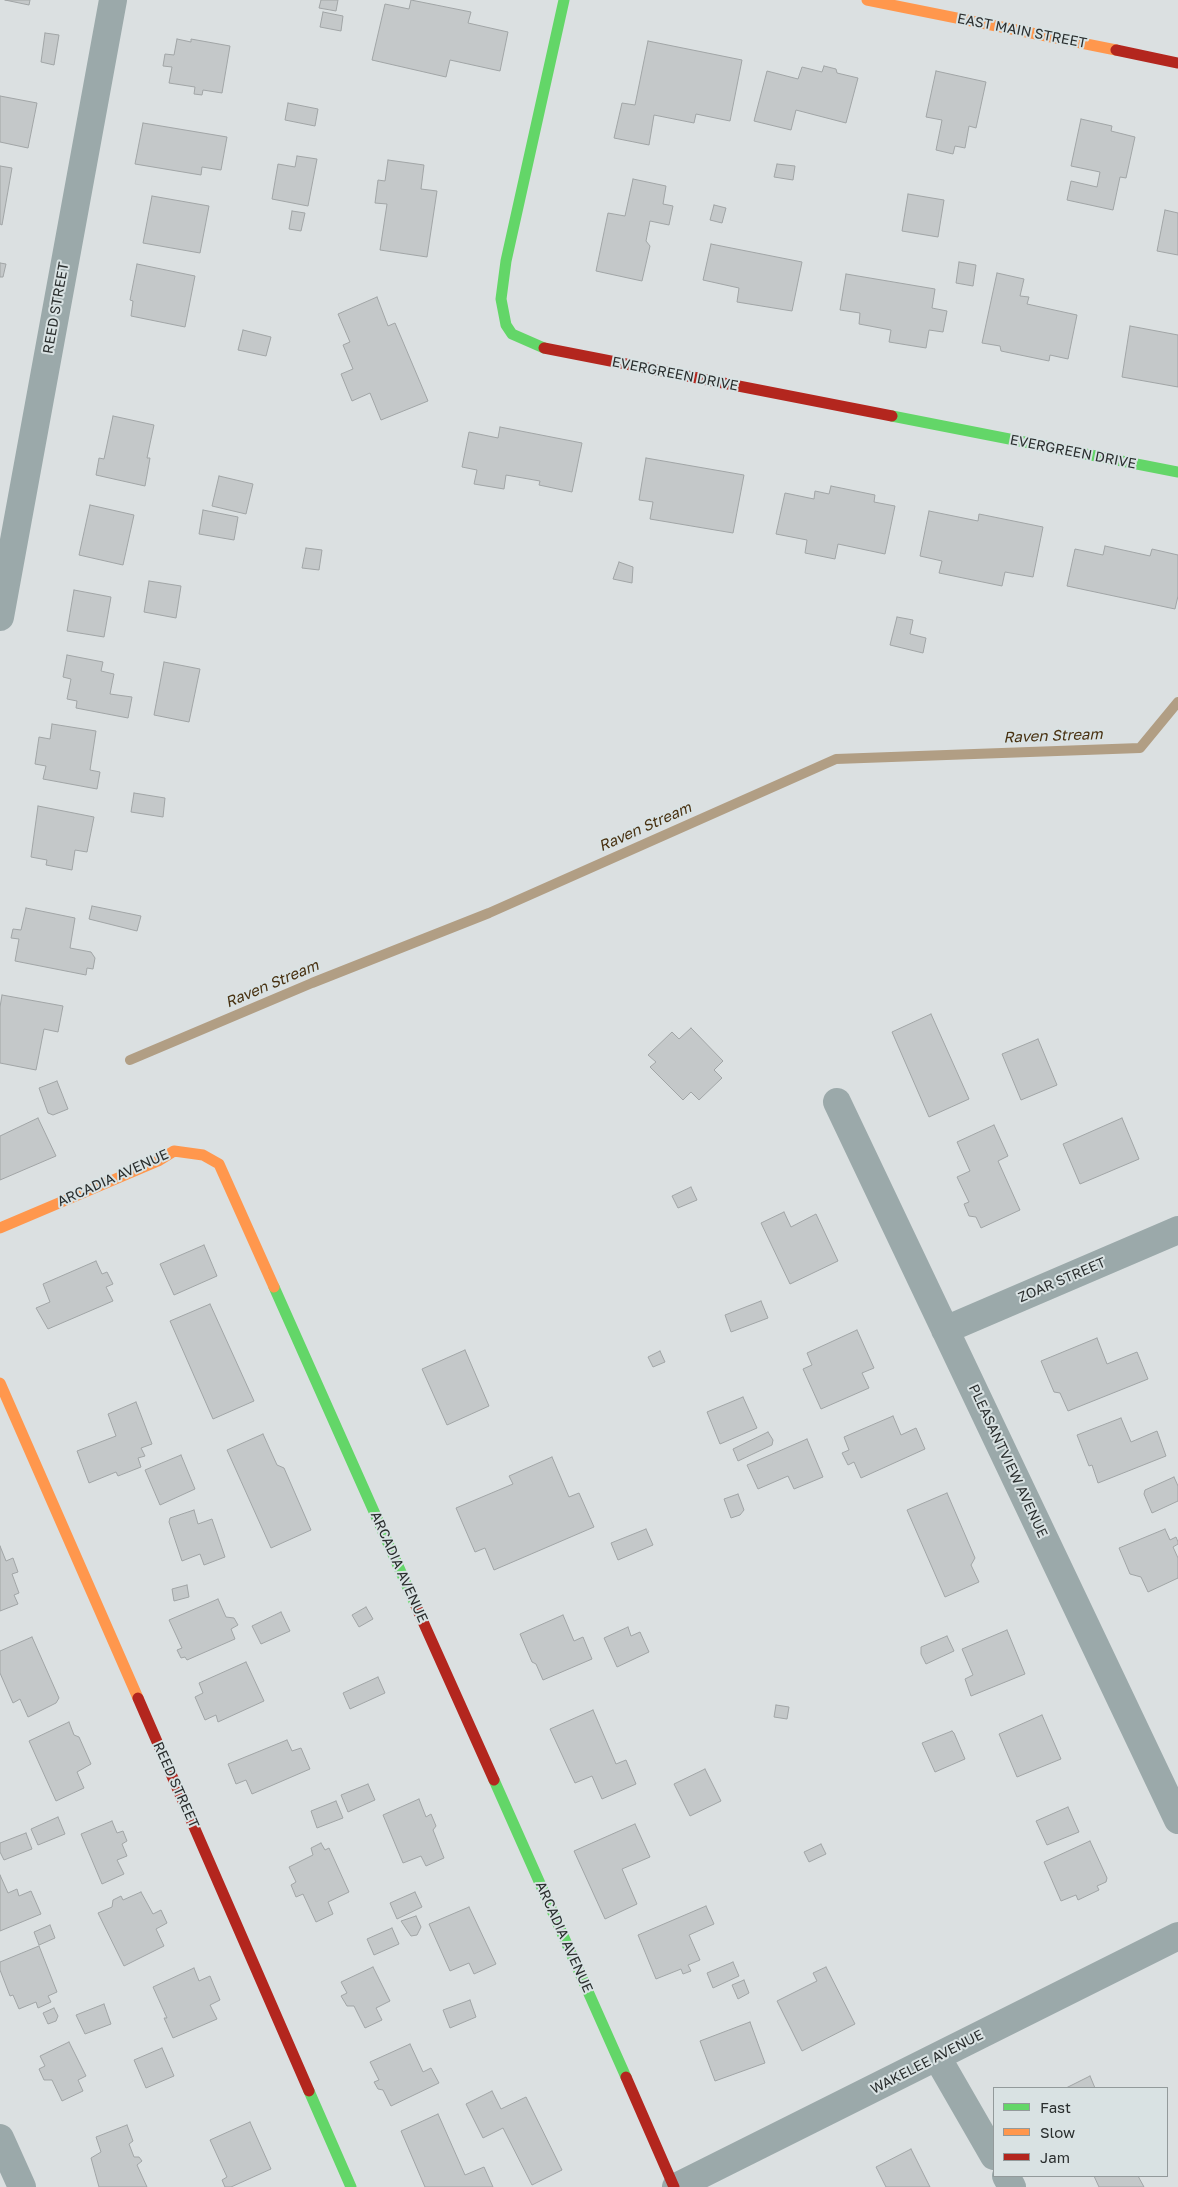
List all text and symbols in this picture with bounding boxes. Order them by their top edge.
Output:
street label: EAST MAIN STREET [956,10,1088,52]
street label: REED STREET [40,261,72,355]
street label: EVERGREEN DRIVE [610,354,740,394]
street label: EVERGREEN DRIVE [1008,432,1138,472]
water label: Raven Stream [1003,725,1103,747]
water label: Raven Stream [596,799,694,855]
water label: Raven Stream [223,956,321,1012]
street label: ARCADIA AVENUE [55,1146,171,1210]
street label: ZOAR STREET [1016,1254,1108,1306]
street label: PLEASANTVIEW AVENUE [965,1382,1051,1540]
street label: ARCADIA AVENUE [367,1509,431,1625]
street label: REED STREET [149,1739,203,1831]
street label: ARCADIA AVENUE [532,1879,596,1995]
street label: WAKELEE AVENUE [868,2026,986,2098]
legend [993,2087,1168,2177]
text: Fast [1040,2098,1071,2116]
text: Slow [1040,2123,1075,2141]
text: Jam [1040,2148,1070,2166]

